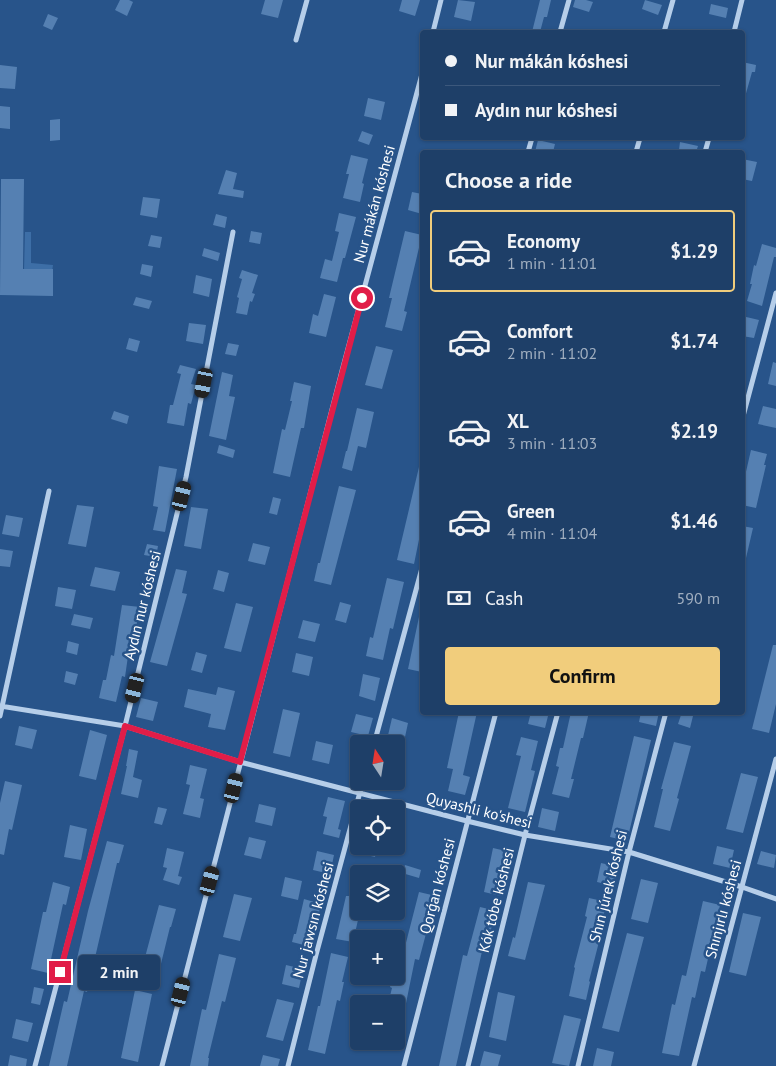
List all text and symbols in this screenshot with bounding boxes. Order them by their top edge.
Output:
text: Nur mákán kóshesi [475,49,628,73]
text: Aydın nur kóshesi [475,98,618,122]
street label: Nur mákán kóshesi [349,143,399,265]
text: Choose a ride [445,166,572,194]
icon: car [447,229,492,274]
text: Economy [507,229,580,253]
text: $1.29 [670,239,718,263]
text: 1 min · 11:01 [507,253,597,273]
route start [351,287,373,309]
icon: car [447,319,492,364]
text: Comfort [507,319,573,343]
text: $1.74 [670,329,718,353]
text: 2 min · 11:02 [507,343,597,363]
car [193,367,214,399]
icon: car [447,409,492,454]
text: XL [507,409,529,433]
text: $2.19 [670,419,718,443]
text: 3 min · 11:03 [507,433,597,453]
car [171,480,192,512]
icon: car [447,499,492,544]
text: Green [507,499,555,523]
text: $1.46 [670,509,718,533]
text: 4 min · 11:04 [507,523,597,543]
street label: Aydın nur kóshesi [119,548,165,662]
icon: cash [445,584,473,612]
text: Cash [485,586,523,610]
text: 590 m [677,588,720,608]
button: Confirm [445,647,720,705]
car [124,672,145,704]
north arrow [350,735,405,790]
map controls [350,735,405,1050]
car [223,772,244,804]
street label: Quyashli ko'shesi [424,788,534,832]
button: locate [350,800,405,855]
street label: Shın júrek kóshesi [585,828,631,944]
street label: Qorǵan kóshesi [415,836,459,936]
street label: Kók tóbe kóshesi [474,846,518,954]
street label: Shınjırlı kóshesi [701,858,745,960]
street label: Nur jawsın kóshesi [288,860,338,980]
car [198,865,221,897]
button: layers [350,865,405,920]
button: + [350,930,405,985]
callout: 2 min [78,954,160,990]
route end [49,961,71,983]
text: 2 min [99,962,139,982]
car [170,976,191,1008]
button: − [350,995,405,1050]

